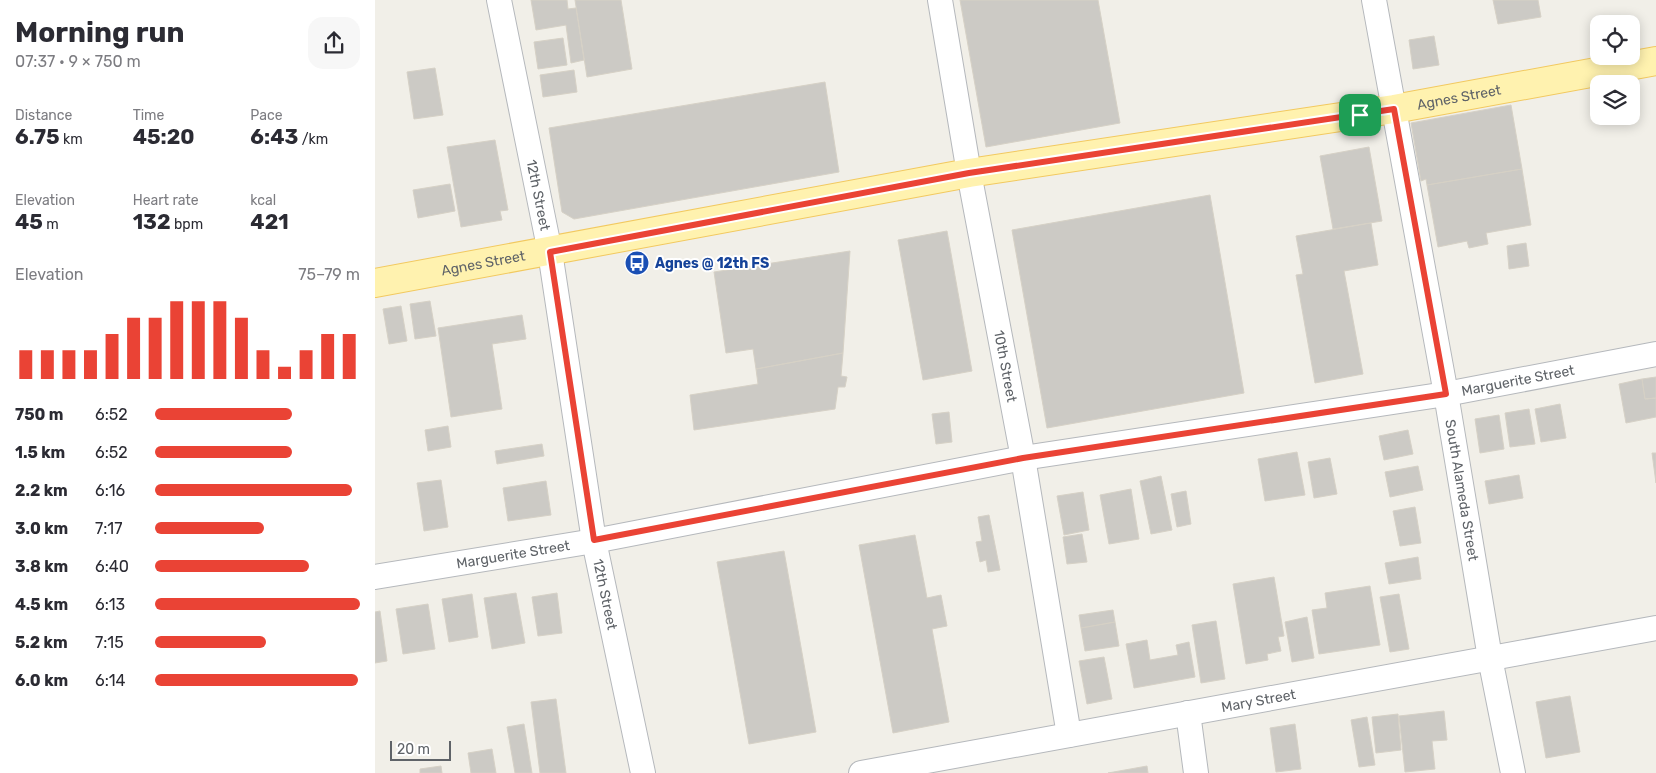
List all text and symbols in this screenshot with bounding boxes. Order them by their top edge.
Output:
map controls [1590,15,1640,125]
button: locate [1590,15,1640,65]
text: Morning run [15,16,184,49]
button: share [308,17,360,69]
text: 07:37 · 9 × 750 m [15,52,141,71]
button: layers [1590,75,1640,125]
street label: Agnes Street [1416,81,1503,114]
pin [1339,94,1381,136]
icon: arrive [1346,101,1374,129]
text: Distance [15,107,72,124]
text: Time [133,107,164,124]
text: Pace [250,107,282,124]
text: 6.75 [15,124,60,149]
text: 45:20 [133,124,195,149]
text: 6:43 [250,124,298,149]
text: km [60,131,83,148]
text: /km [298,131,328,148]
street label: 12th Street [522,158,554,233]
text: Elevation [15,192,75,209]
text: Heart rate [133,192,199,209]
text: kcal [250,192,276,209]
text: 45 [15,209,43,234]
text: 132 [133,209,171,234]
text: 421 [250,209,289,234]
text: m [43,216,59,233]
text: bpm [171,216,203,233]
street label: Agnes Street [440,247,527,280]
bus stop icon: Agnes @ 12th FS [624,250,650,276]
place label: Agnes @ 12th FS [655,255,769,272]
text: Elevation [15,265,84,284]
text: 75–79 m [298,265,360,284]
street label: 10th Street [990,329,1020,404]
street label: Marguerite Street [1460,362,1577,400]
text: 750 m [15,405,63,424]
text: 6:52 [95,405,128,424]
street label: South Alameda Street [1441,418,1482,563]
text: 1.5 km [15,443,65,462]
text: 6:52 [95,443,128,462]
text: 2.2 km [15,481,68,500]
text: 6:16 [95,481,125,500]
text: 3.0 km [15,519,68,538]
text: 7:17 [95,519,122,538]
street label: Marguerite Street [455,537,572,572]
text: 3.8 km [15,557,68,576]
text: 6:40 [95,557,129,576]
street label: 12th Street [589,557,621,632]
text: 4.5 km [15,595,68,614]
text: 6:13 [95,595,125,614]
text: 5.2 km [15,633,68,652]
text: 7:15 [95,633,124,652]
text: 6.0 km [15,671,68,690]
text: 6:14 [95,671,126,690]
street label: Mary Street [1220,686,1298,716]
scale bar [390,738,451,761]
text: 20 m [397,741,430,758]

